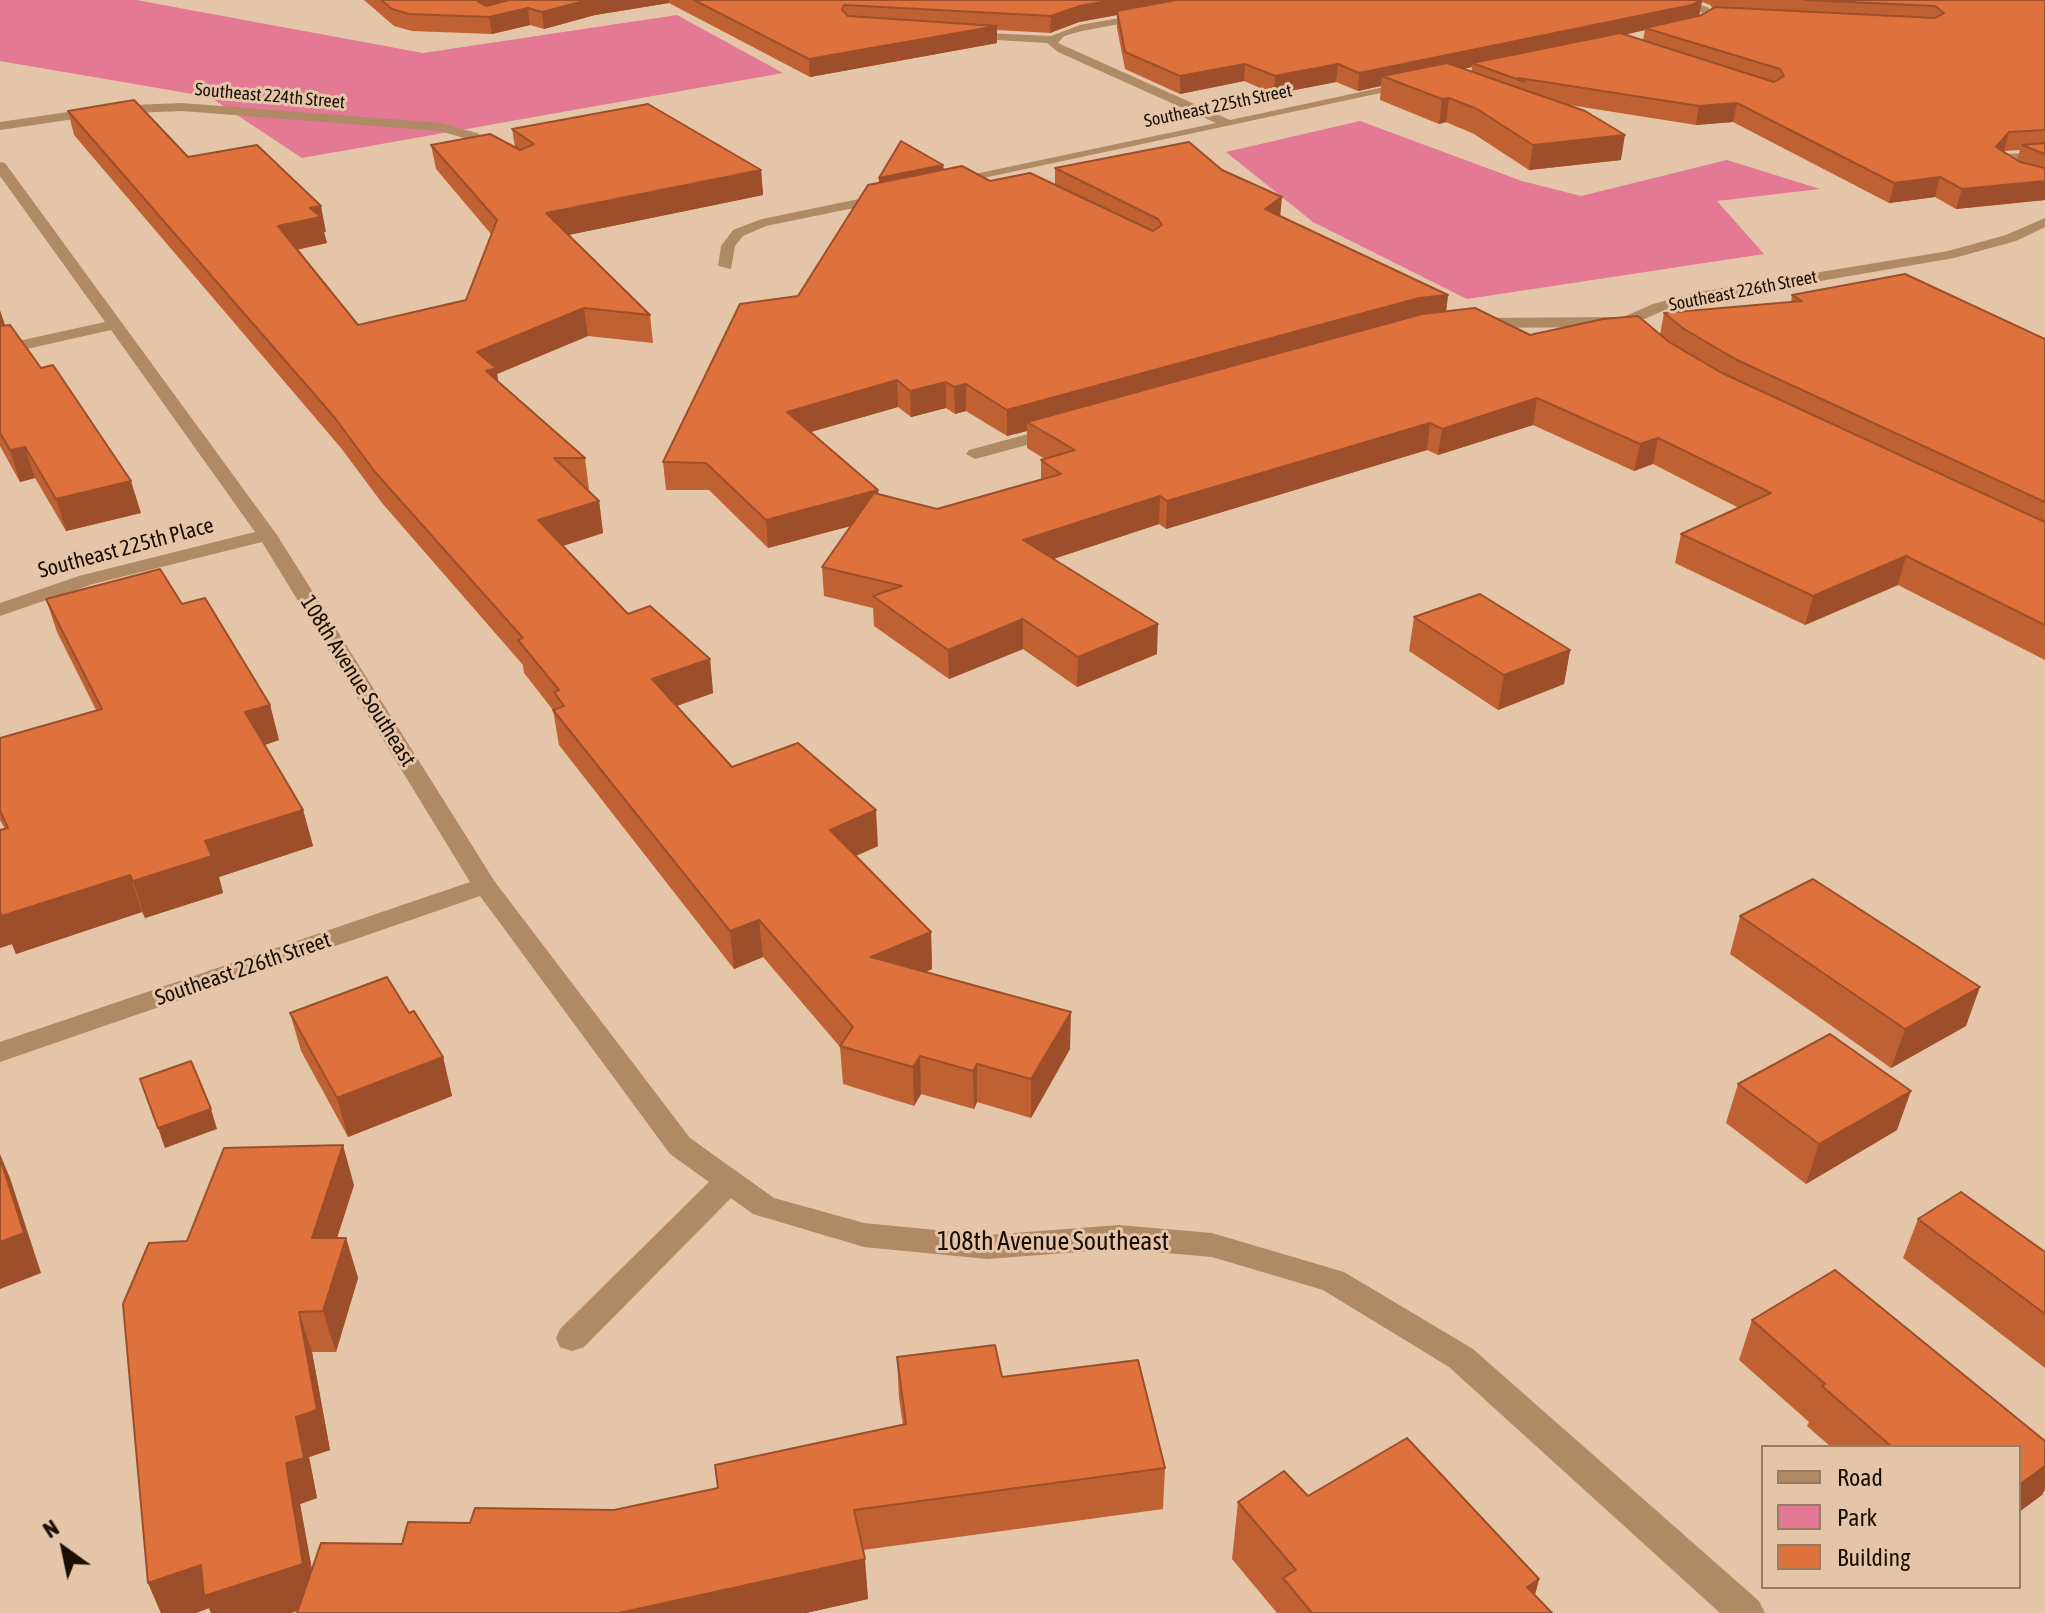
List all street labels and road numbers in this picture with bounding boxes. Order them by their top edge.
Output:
street label: Southeast 224th Street [194,79,346,113]
street label: Southeast 225th Street [1142,80,1294,132]
street label: Southeast 226th Street [1667,266,1819,316]
street label: Southeast 225th Place [35,512,217,584]
street label: 108th Avenue Southeast [295,591,421,771]
street label: Southeast 226th Street [152,927,334,1011]
street label: 108th Avenue Southeast [937,1226,1169,1258]

